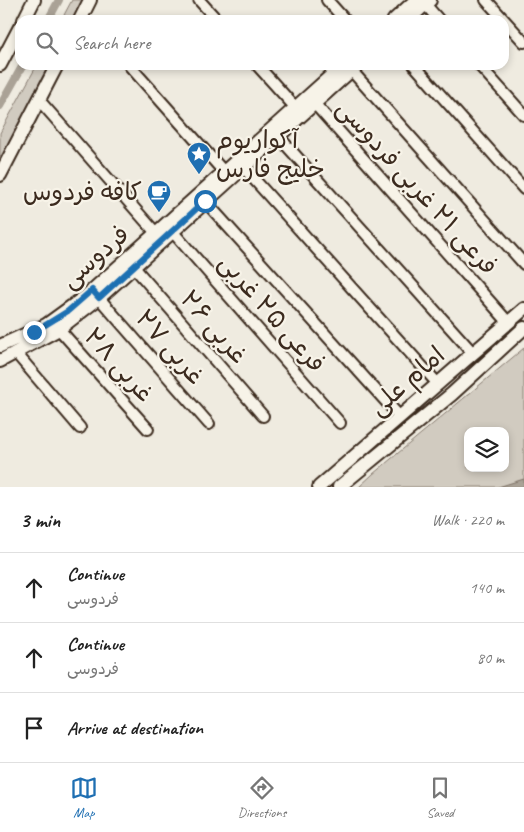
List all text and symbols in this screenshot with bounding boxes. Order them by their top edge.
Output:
search box [15,15,509,70]
icon: search [33,29,61,57]
text: Search here [73,31,150,55]
street label: فرعی ۲۱ غربی فردوسی [330,92,504,282]
place label: آکواریوم خلیج فارس [216,124,325,185]
place icon: آکواریوم خلیج فارس [186,141,212,175]
place label: کافه فردوس [23,176,142,208]
cafe icon: کافه فردوس [146,179,172,213]
route start [194,190,217,213]
street label: فردوسی [54,218,136,296]
street label: فرعی ۲۵ غربی [212,247,332,379]
street label: ۲۶ غربی [173,284,255,370]
street label: ۲۷ غربی [128,303,212,391]
route end [23,321,46,344]
street label: ۲۸ غربی [77,321,161,409]
street label: امام علی [362,339,453,424]
map controls [464,427,509,472]
button: layers [464,427,509,472]
text: 3 min [20,507,60,533]
text: Walk · 220 m [432,510,504,530]
text: Continue [67,562,124,586]
icon: ahead [20,574,48,602]
text: 140 m [470,578,504,598]
text: فردوسی [67,589,119,609]
text: Continue [67,632,124,656]
icon: ahead [20,644,48,672]
text: 80 m [477,648,504,668]
text: فردوسی [67,659,119,679]
icon: arrive [20,714,48,742]
text: Arrive at destination [67,716,203,740]
tab: Map [70,774,98,821]
tab: Directions [238,774,286,821]
tab: Saved [426,774,454,821]

